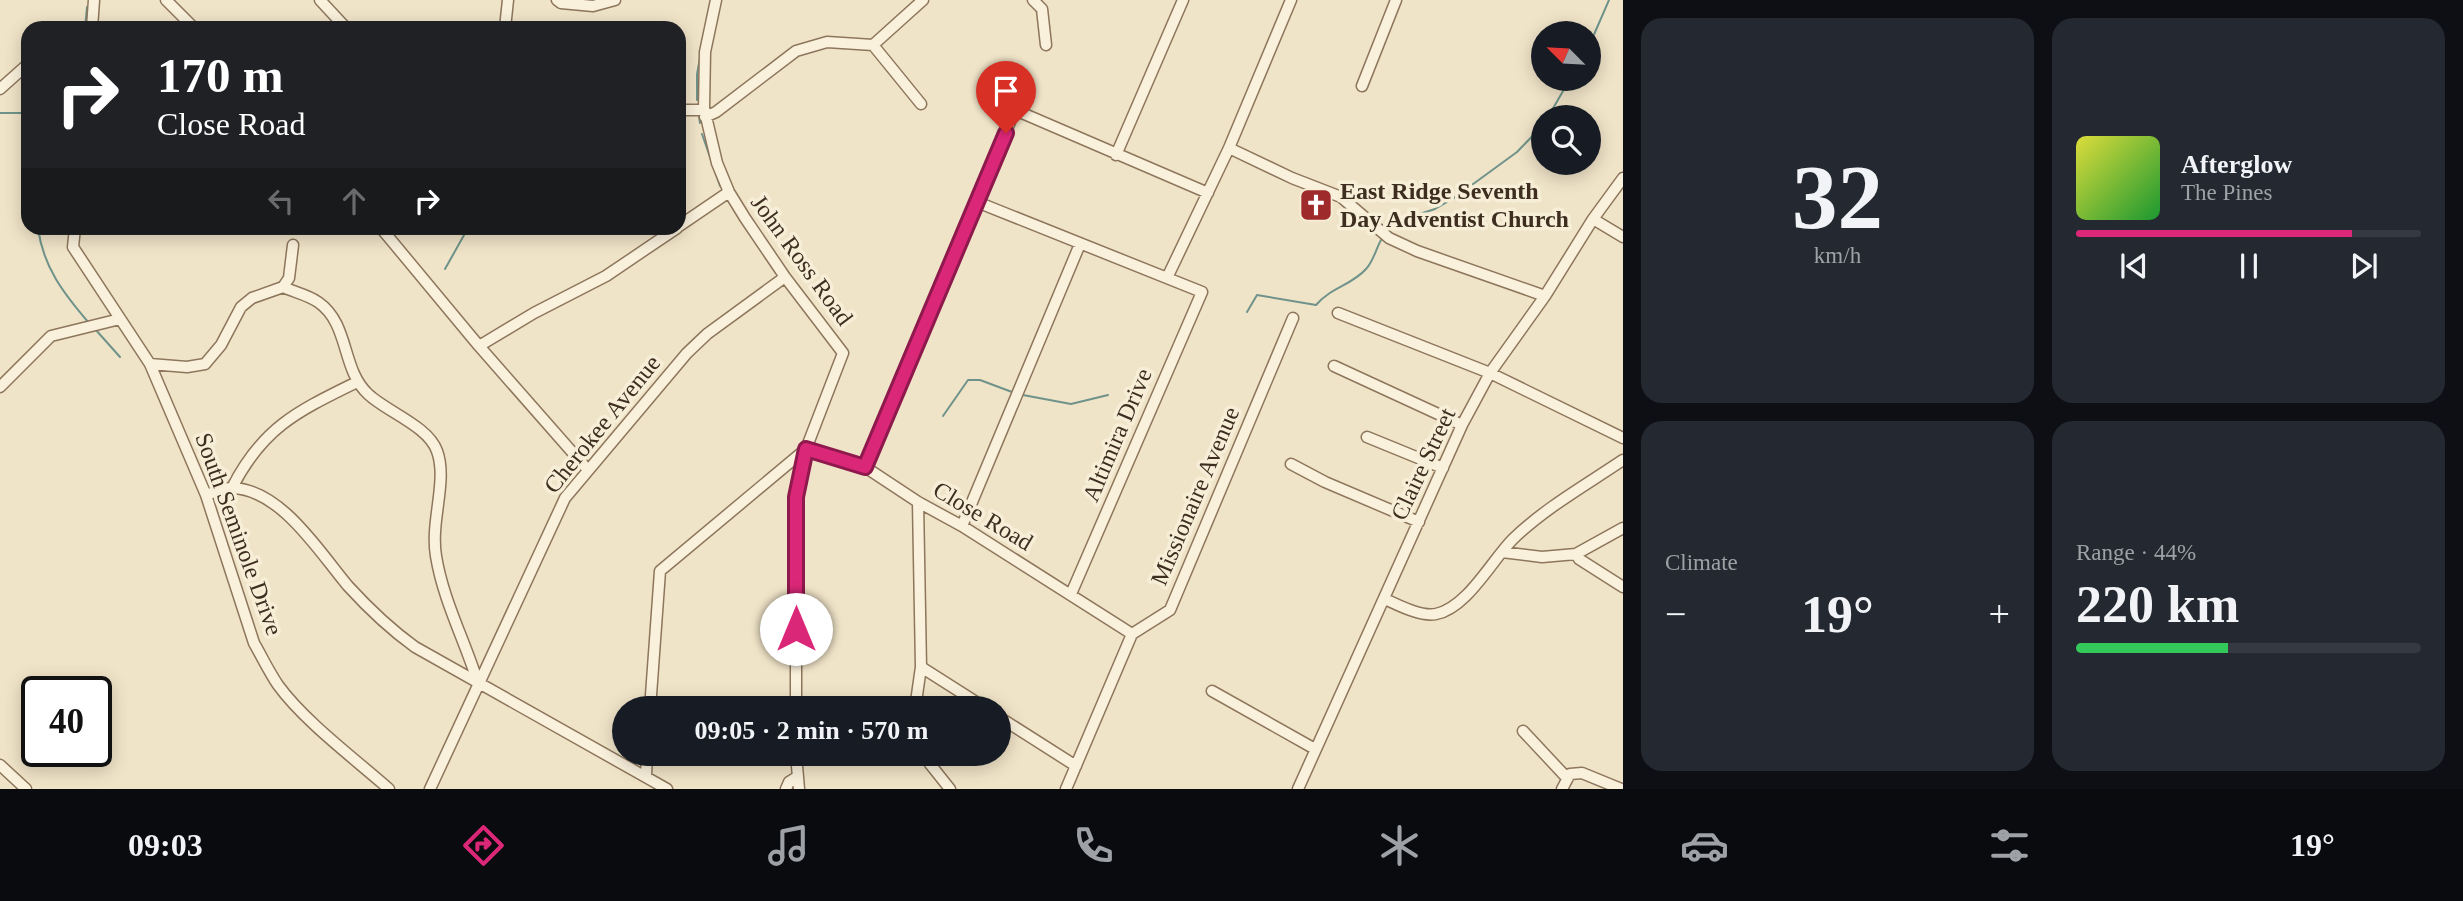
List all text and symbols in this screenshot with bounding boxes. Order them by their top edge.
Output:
north arrow [1531,21,1601,91]
map controls [1531,21,1601,175]
text: 170 m [157,48,284,103]
icon: right [42,49,133,140]
pin [976,61,1036,133]
icon: arrive [987,72,1025,110]
button: search [1531,105,1601,175]
text: Close Road [157,106,305,142]
text: 32 [1792,147,1883,248]
text: Afterglow [2181,150,2292,179]
place label: East Ridge Seventh Day Adventist Church [1340,178,1569,232]
text: The Pines [2181,180,2272,205]
icon: left [262,182,300,220]
icon: ahead [335,182,373,220]
icon: right [408,182,446,220]
church icon: East Ridge Seventh Day Adventist Church [1297,186,1335,224]
street label: John Ross Road [746,190,858,330]
text: km/h [1814,243,1861,268]
icon: previous [2115,247,2153,285]
icon: pause [2230,247,2268,285]
icon: next [2345,247,2383,285]
street label: Cherokee Avenue [539,350,665,498]
street label: Altimira Drive [1077,365,1157,505]
street label: Missionaire Avenue [1146,403,1244,589]
street label: Claire Street [1386,404,1460,524]
street label: South Seminole Drive [190,429,288,639]
street label: Close Road [929,476,1037,556]
text: Range · 44% [2076,540,2196,565]
text: Climate [1665,550,1738,575]
text: 220 km [2076,576,2239,633]
text: 19° [1801,586,1874,643]
position arrow [759,592,833,666]
text: − [1665,593,1686,635]
text: + [1989,593,2010,635]
speed limit sign: 40 [21,676,112,767]
text: 09:05 · 2 min · 570 m [695,716,929,745]
icon: directions [459,821,508,870]
icon: music [764,821,813,870]
icon: phone [1069,821,1118,870]
icon: climate [1375,821,1424,870]
icon: car [1680,821,1729,870]
icon: filters [1985,821,2034,870]
text: 09:03 [128,827,203,863]
text: 19° [2290,827,2335,863]

